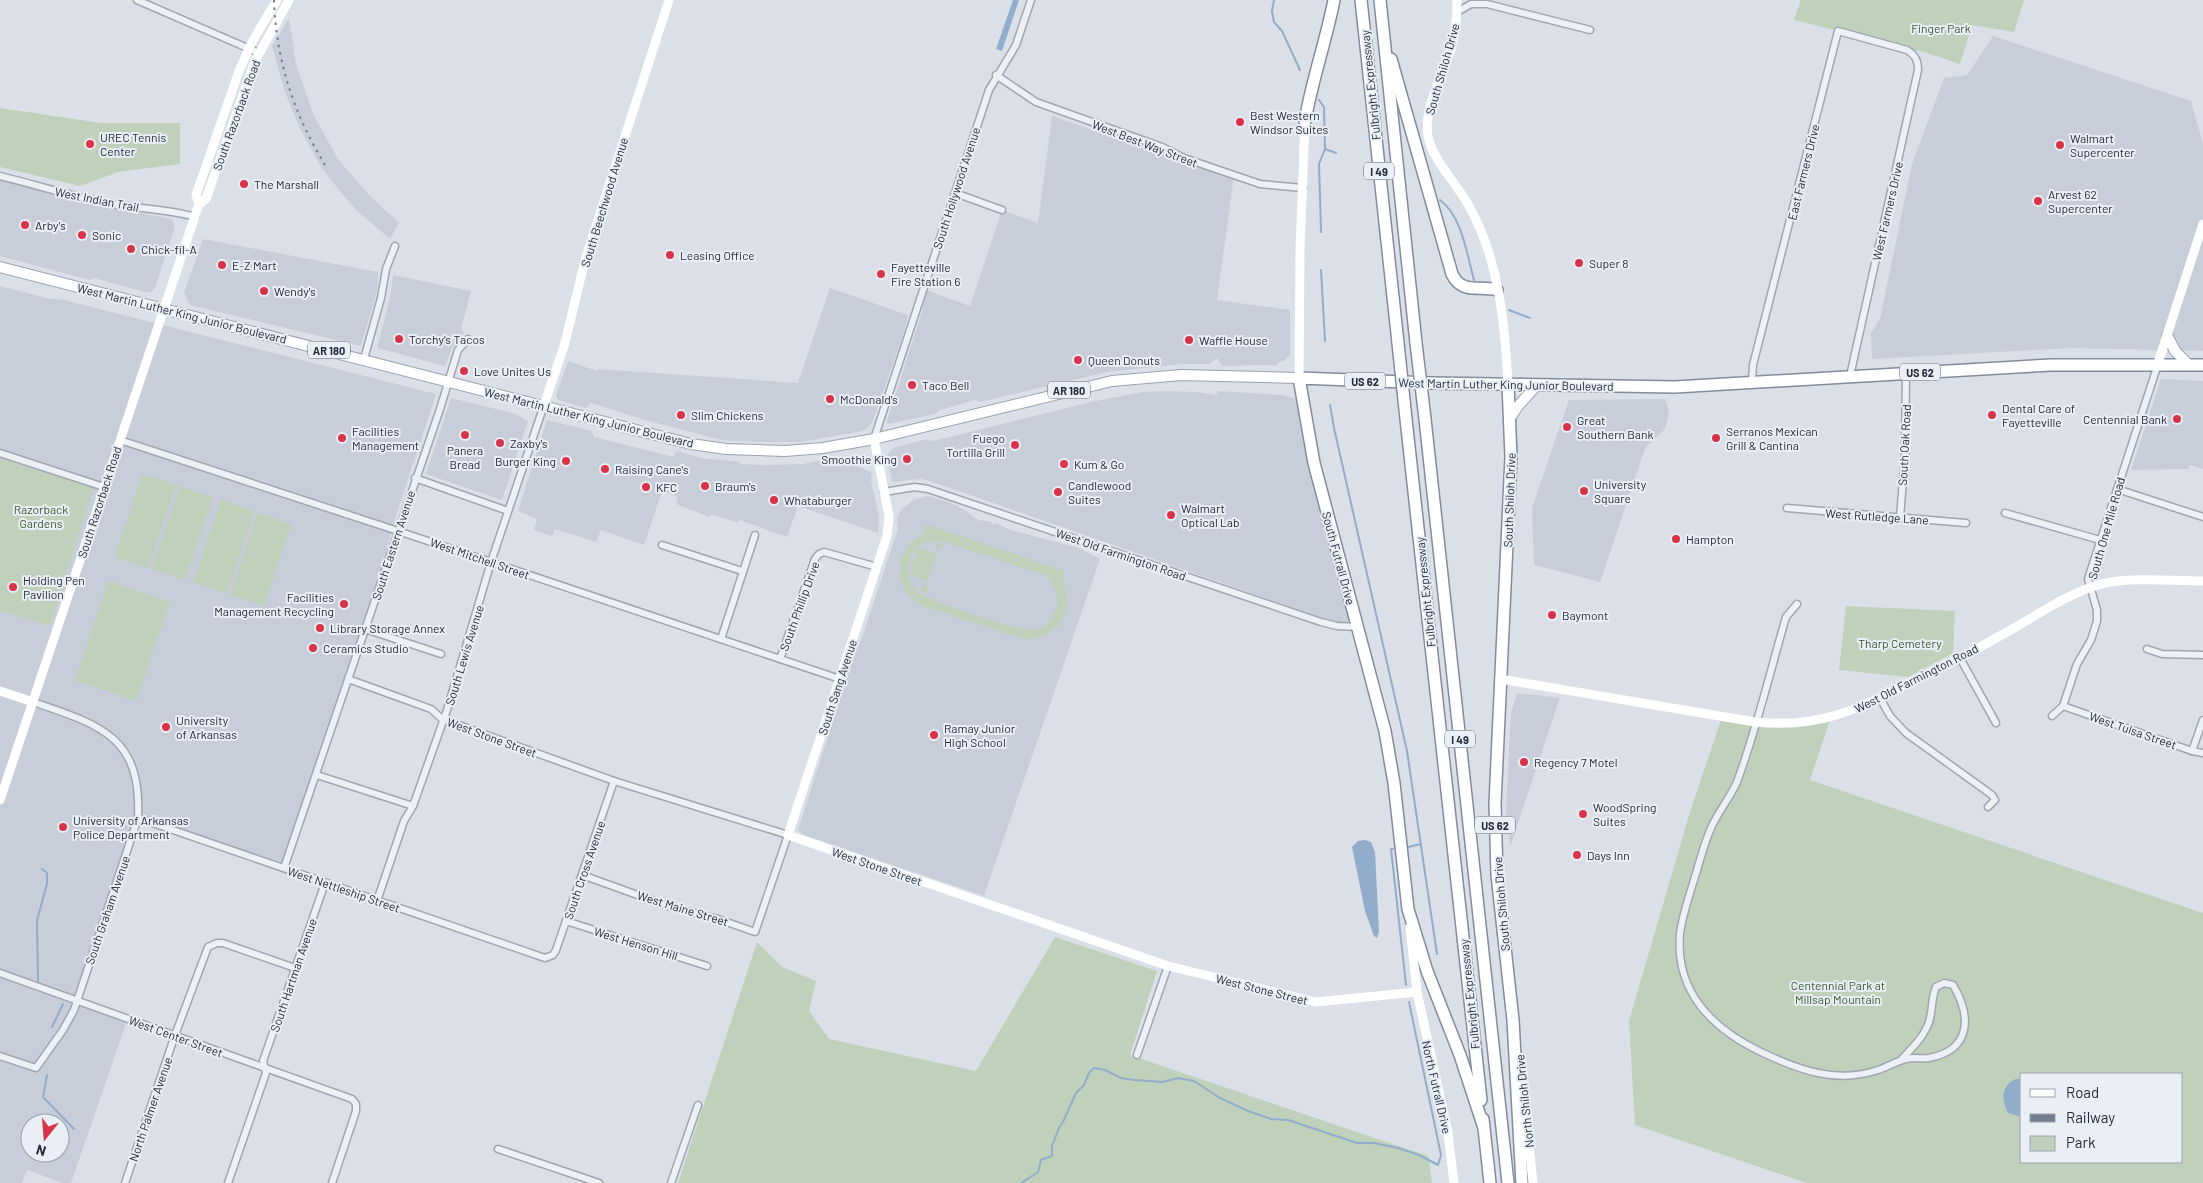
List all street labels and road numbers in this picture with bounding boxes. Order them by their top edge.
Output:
street label: South Shiloh Drive [1422,22,1462,116]
street label: Fulbright Expressway [1357,29,1383,141]
street label: South Razorback Road [209,58,263,172]
street label: West Best Way Street [1090,116,1200,170]
street label: East Farmers Drive [1784,123,1822,221]
street label: South Hollywood Avenue [930,125,982,251]
street label: South Beechwood Avenue [578,136,630,268]
street label: West Farmers Drive [1869,160,1905,262]
road number: I 49 [1364,162,1394,180]
street label: West Indian Trail [54,184,140,214]
street label: West Martin Luther King Junior Boulevard [76,280,288,346]
road number: AR 180 [308,342,350,358]
road number: US 62 [1900,364,1940,381]
road number: US 62 [1345,372,1385,390]
street label: West Martin Luther King Junior Boulevard [1398,375,1614,393]
road number: AR 180 [1048,382,1090,398]
street label: West Martin Luther King Junior Boulevard [483,384,695,450]
street label: South Oak Road [1895,404,1913,486]
street label: South Razorback Road [74,444,124,560]
street label: South Shiloh Drive [1500,452,1518,548]
street label: South One Mile Road [2085,475,2127,581]
street label: South Eastern Avenue [369,488,417,602]
street label: West Rutledge Lane [1825,505,1929,527]
street label: South Futrall Drive [1320,510,1358,606]
street label: West Old Farmington Road [1054,525,1188,583]
street label: West Mitchell Street [428,534,532,582]
street label: Fulbright Expressway [1412,536,1438,648]
street label: South Phillip Drive [776,559,822,653]
street label: South Lewis Avenue [442,603,486,707]
street label: South Sang Avenue [815,637,859,737]
street label: West Old Farmington Road [1852,641,1980,715]
street label: West Tulsa Street [2088,709,2178,751]
street label: West Stone Street [445,714,539,760]
road number: I 49 [1445,731,1475,748]
road number: US 62 [1475,816,1515,834]
street label: South Cross Avenue [561,819,607,921]
street label: West Stone Street [830,844,924,888]
street label: South Graham Avenue [82,854,132,966]
street label: South Shiloh Drive [1490,856,1512,952]
street label: West Nettleship Street [286,863,402,915]
street label: West Maine Street [636,887,730,929]
street label: South Hartman Avenue [267,916,319,1034]
street label: West Henson Hill [592,924,680,962]
street label: Fulbright Expressway [1456,938,1482,1050]
street label: West Stone Street [1214,971,1310,1007]
street label: West Center Street [127,1012,225,1060]
street label: North Futrall Drive [1419,1039,1455,1135]
street label: North Shiloh Drive [1512,1054,1536,1148]
street label: North Palmer Avenue [126,1055,174,1163]

